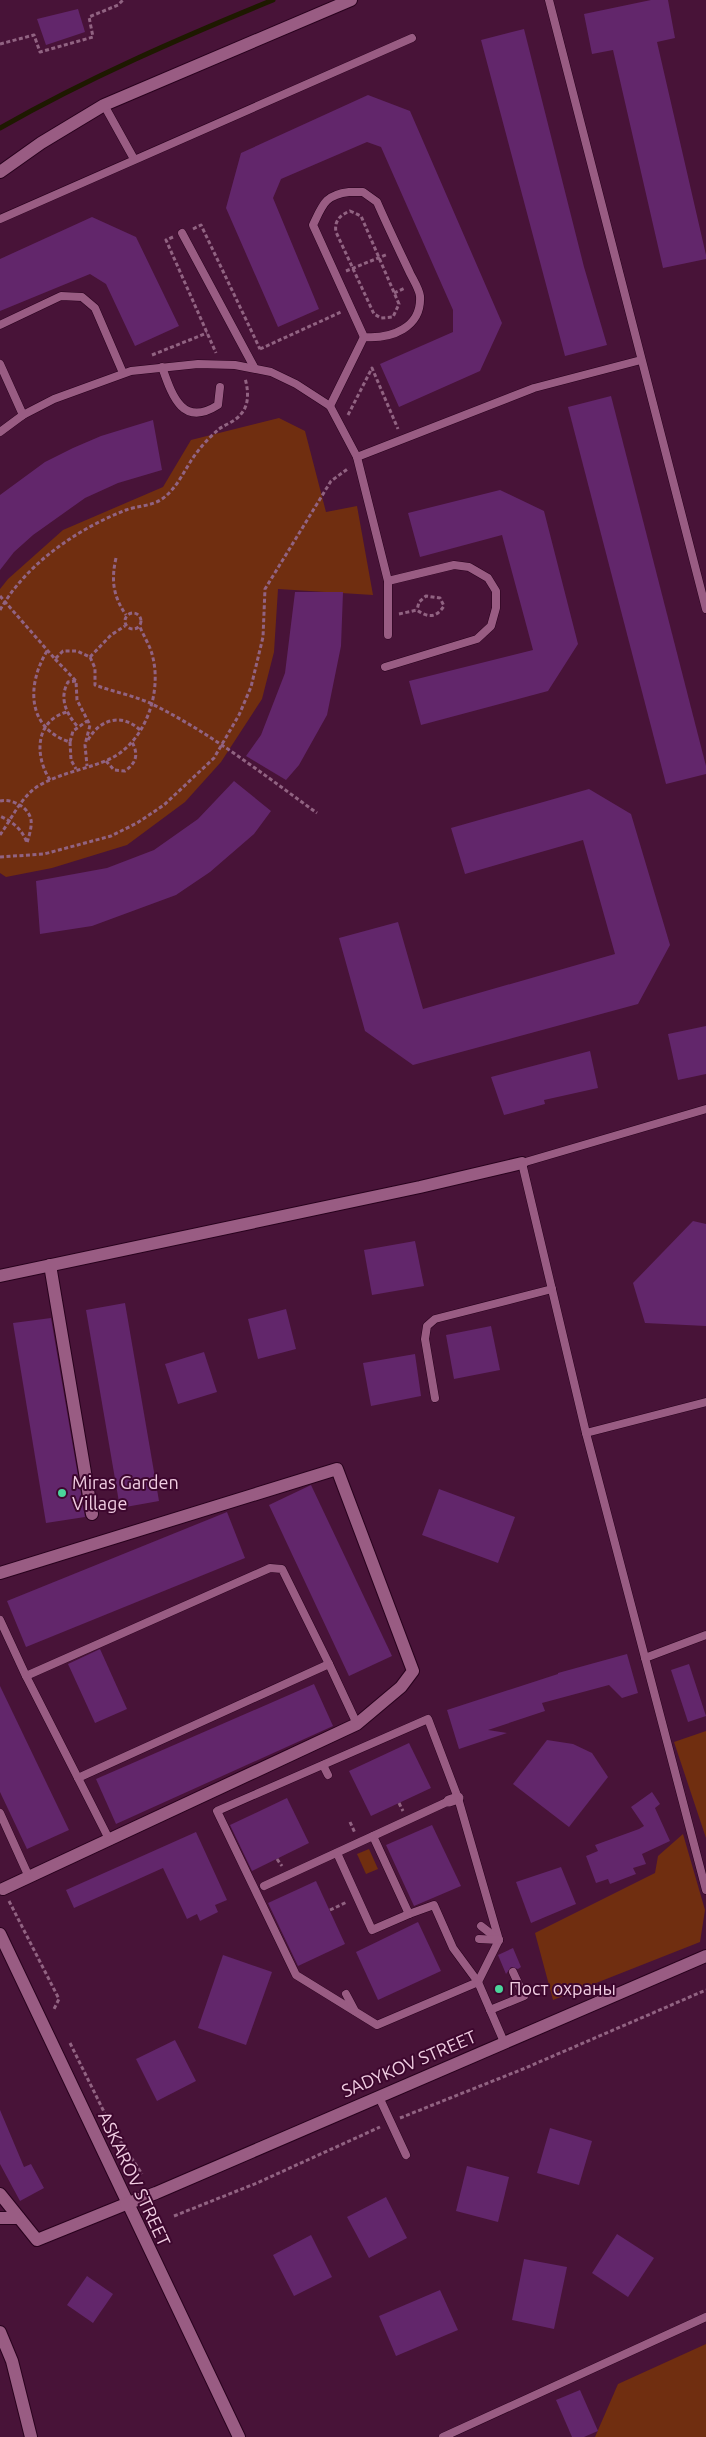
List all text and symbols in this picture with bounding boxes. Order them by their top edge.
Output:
place label: Miras Garden Village [72,1472,179,1513]
marker: Miras Garden Village [56,1487,68,1499]
place label: Пост охраны [509,1978,616,1998]
marker: Пост охраны [493,1983,505,1995]
street label: SADYKOV STREET [338,2026,479,2100]
street label: ASKAROV STREET [95,2108,175,2249]

